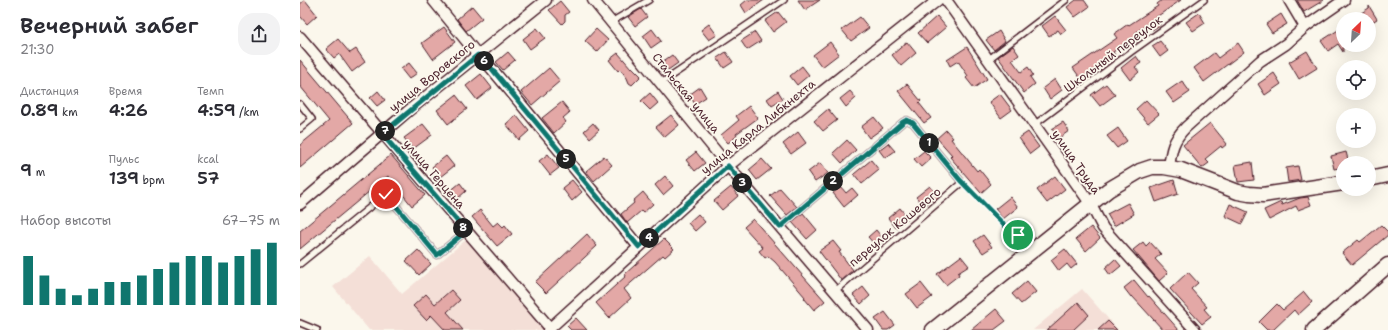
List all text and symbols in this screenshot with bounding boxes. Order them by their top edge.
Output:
text: Вечерний забег [20,11,198,40]
street label: Школьный переулок [1061,11,1166,96]
north arrow [1336,12,1376,52]
map controls [1336,12,1376,196]
button: share [238,13,280,55]
street label: улица Воровского [386,36,478,116]
text: 21:30 [20,41,54,58]
street label: Стальская улица [649,49,724,137]
pin: 6 [474,51,494,71]
text: 6 [480,53,488,68]
button: locate [1336,60,1376,100]
street label: улица Карла Либкнехта [697,76,819,178]
text: Дистанция [20,84,79,99]
text: Время [109,84,142,99]
text: Темп [197,84,224,99]
text: 0.89 [20,99,58,121]
text: 4:26 [109,99,148,121]
text: 4:59 [197,99,236,121]
text: km [58,105,78,120]
text: /km [236,105,259,120]
button: + [1336,108,1376,148]
pin: 7 [375,121,395,141]
text: 7 [381,123,389,138]
street label: улица Труда [1048,127,1104,198]
pin: 1 [919,133,939,153]
text: 1 [926,135,932,150]
street label: улица Герцена [399,136,469,213]
pin: 5 [556,149,576,169]
text: 5 [563,151,569,166]
text: Пульс [109,152,140,167]
text: kcal [197,152,219,167]
button: − [1336,156,1376,196]
text: 9 [20,159,32,181]
text: m [32,165,45,180]
text: 139 [109,167,139,189]
text: 57 [197,167,219,189]
pin: 2 [823,171,843,191]
text: bpm [139,173,165,188]
pin: 3 [732,173,752,193]
text: 2 [829,173,837,188]
text: 3 [738,175,746,190]
pin [369,177,403,211]
icon: check [375,183,397,205]
street label: переулок Кошевого [846,184,944,270]
text: Набор высоты [20,212,111,229]
text: 67–75 m [222,212,280,229]
pin: 8 [453,218,473,238]
pin [1001,218,1035,252]
text: 8 [459,220,467,235]
icon: arrive [1007,224,1029,246]
pin: 4 [639,228,659,248]
text: 4 [645,230,653,245]

